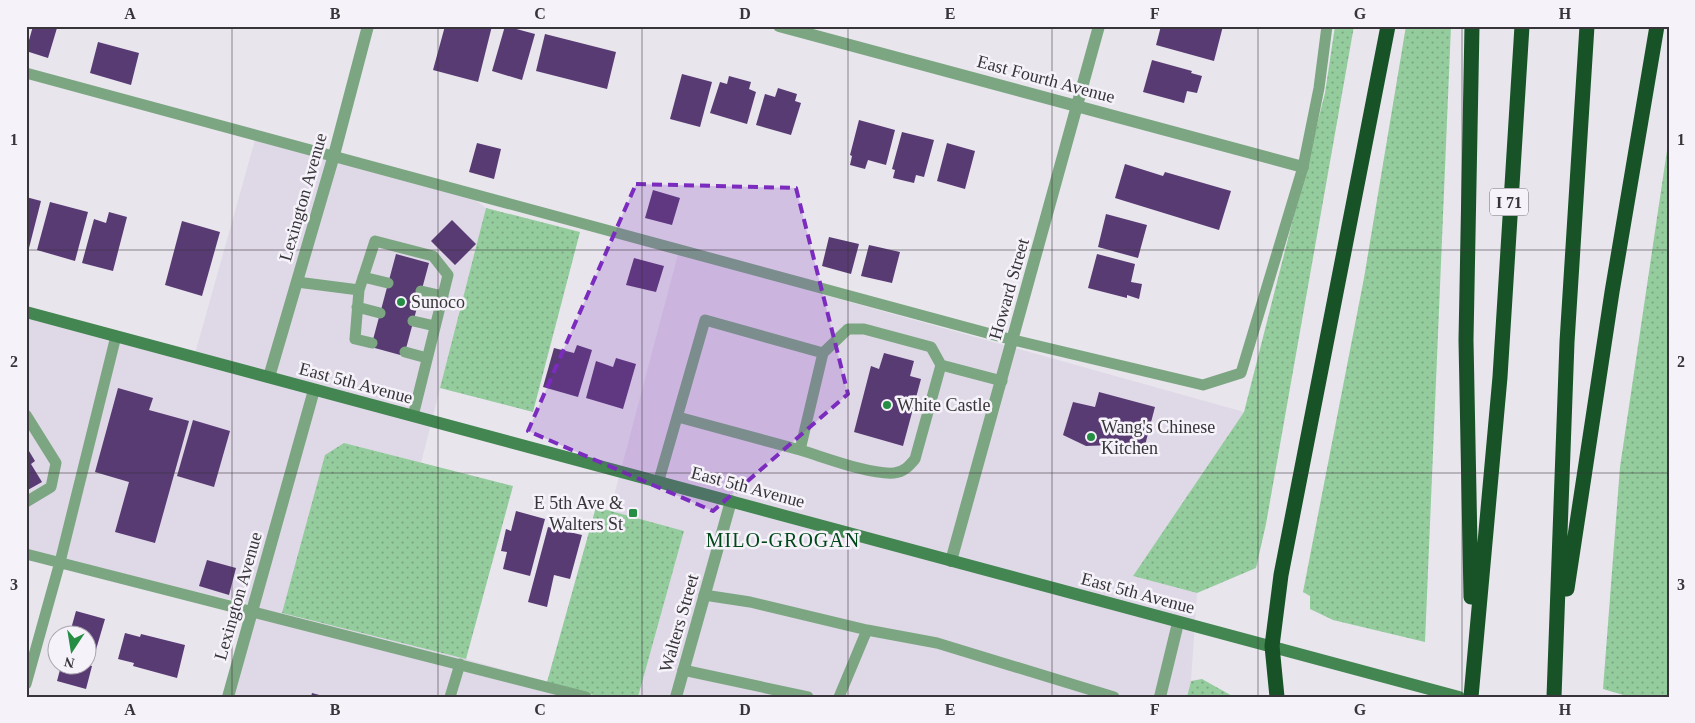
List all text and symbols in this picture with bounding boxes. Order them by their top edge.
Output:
text: A [124,5,136,22]
text: B [330,5,341,22]
text: C [534,5,546,22]
text: D [739,5,751,22]
text: E [945,5,955,22]
text: F [1150,5,1160,22]
text: G [1354,5,1367,22]
text: H [1559,5,1572,22]
street label: East Fourth Avenue [975,51,1117,107]
text: 1 [10,131,18,148]
street label: Lexington Avenue [275,131,331,263]
text: 1 [1677,131,1685,148]
road number: I 71 [1490,188,1528,216]
street label: Howard Street [985,236,1033,342]
place label: Sunoco [411,292,465,312]
marker: Sunoco [395,296,407,308]
text: 2 [10,353,18,370]
text: 2 [1677,353,1685,370]
street label: East 5th Avenue [297,358,415,408]
place label: White Castle [897,395,990,415]
marker: White Castle [881,399,893,411]
place label: Wang's Chinese Kitchen [1101,417,1215,458]
marker: Wang's Chinese Kitchen [1085,431,1097,443]
street label: East 5th Avenue [689,462,807,512]
place label: E 5th Ave & Walters St [534,493,623,534]
marker: E 5th Ave & Walters St [627,507,639,519]
district label: MILO-GROGAN [706,529,860,551]
street label: Lexington Avenue [210,530,266,662]
street label: East 5th Avenue [1079,568,1197,618]
street label: Walters Street [655,572,703,674]
text: 3 [10,576,18,593]
text: 3 [1677,576,1685,593]
north arrow [48,626,98,676]
text: N [63,654,76,671]
text: A [124,701,136,718]
text: B [330,701,341,718]
text: C [534,701,546,718]
text: D [739,701,751,718]
text: E [945,701,955,718]
text: F [1150,701,1160,718]
text: G [1354,701,1367,718]
text: H [1559,701,1572,718]

